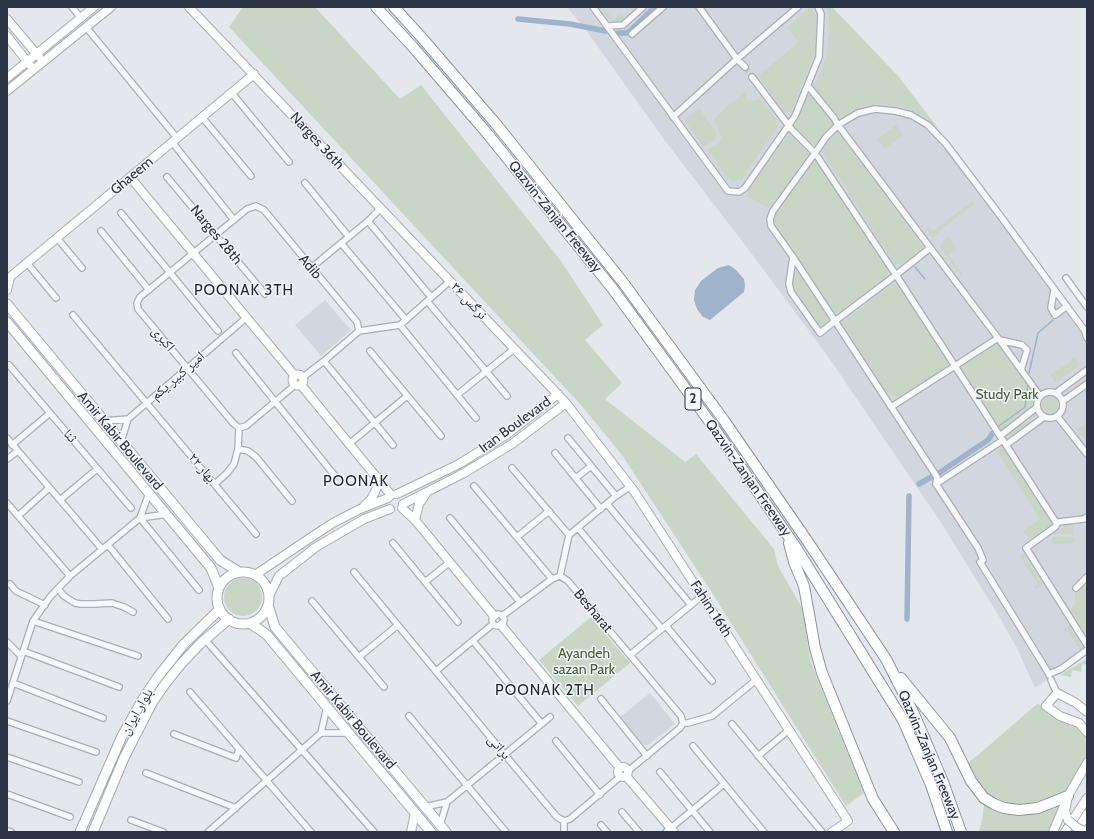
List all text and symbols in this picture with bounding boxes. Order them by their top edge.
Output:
street label: Narges 36th [286,109,348,173]
street label: Ghaeem [107,153,157,199]
street label: Qazvin-Zanjan Freeway [505,158,605,276]
street label: Narges 28th [186,202,246,268]
street label: Adib [295,251,325,283]
street label: نرگس ۳۶ [447,279,491,323]
district label: POONAK 3TH [194,282,294,300]
street label: اکبری [148,323,178,355]
street label: امیر کبیر یکم [148,348,208,404]
park label: Study Park [975,387,1039,403]
street label: Amir Kabir Boulevard [74,388,166,494]
road number: 2 [685,388,701,410]
street label: Iran Boulevard [476,393,554,457]
street label: Qazvin-Zanjan Freeway [701,416,795,540]
street label: ثنا [60,426,80,446]
street label: بهار ۲۲ [185,450,219,486]
district label: POONAK [323,473,389,491]
street label: Fahim 16th [687,578,735,640]
street label: Besharat [570,586,616,636]
park label: Ayandeh sazan Park [553,646,615,678]
street label: Amir Kabir Boulevard [307,667,399,773]
district label: POONAK 2TH [495,682,595,700]
street label: بلوار ایران [117,686,157,738]
street label: Qazvin-Zanjan Freeway [894,688,964,822]
street label: براتی [484,731,514,763]

